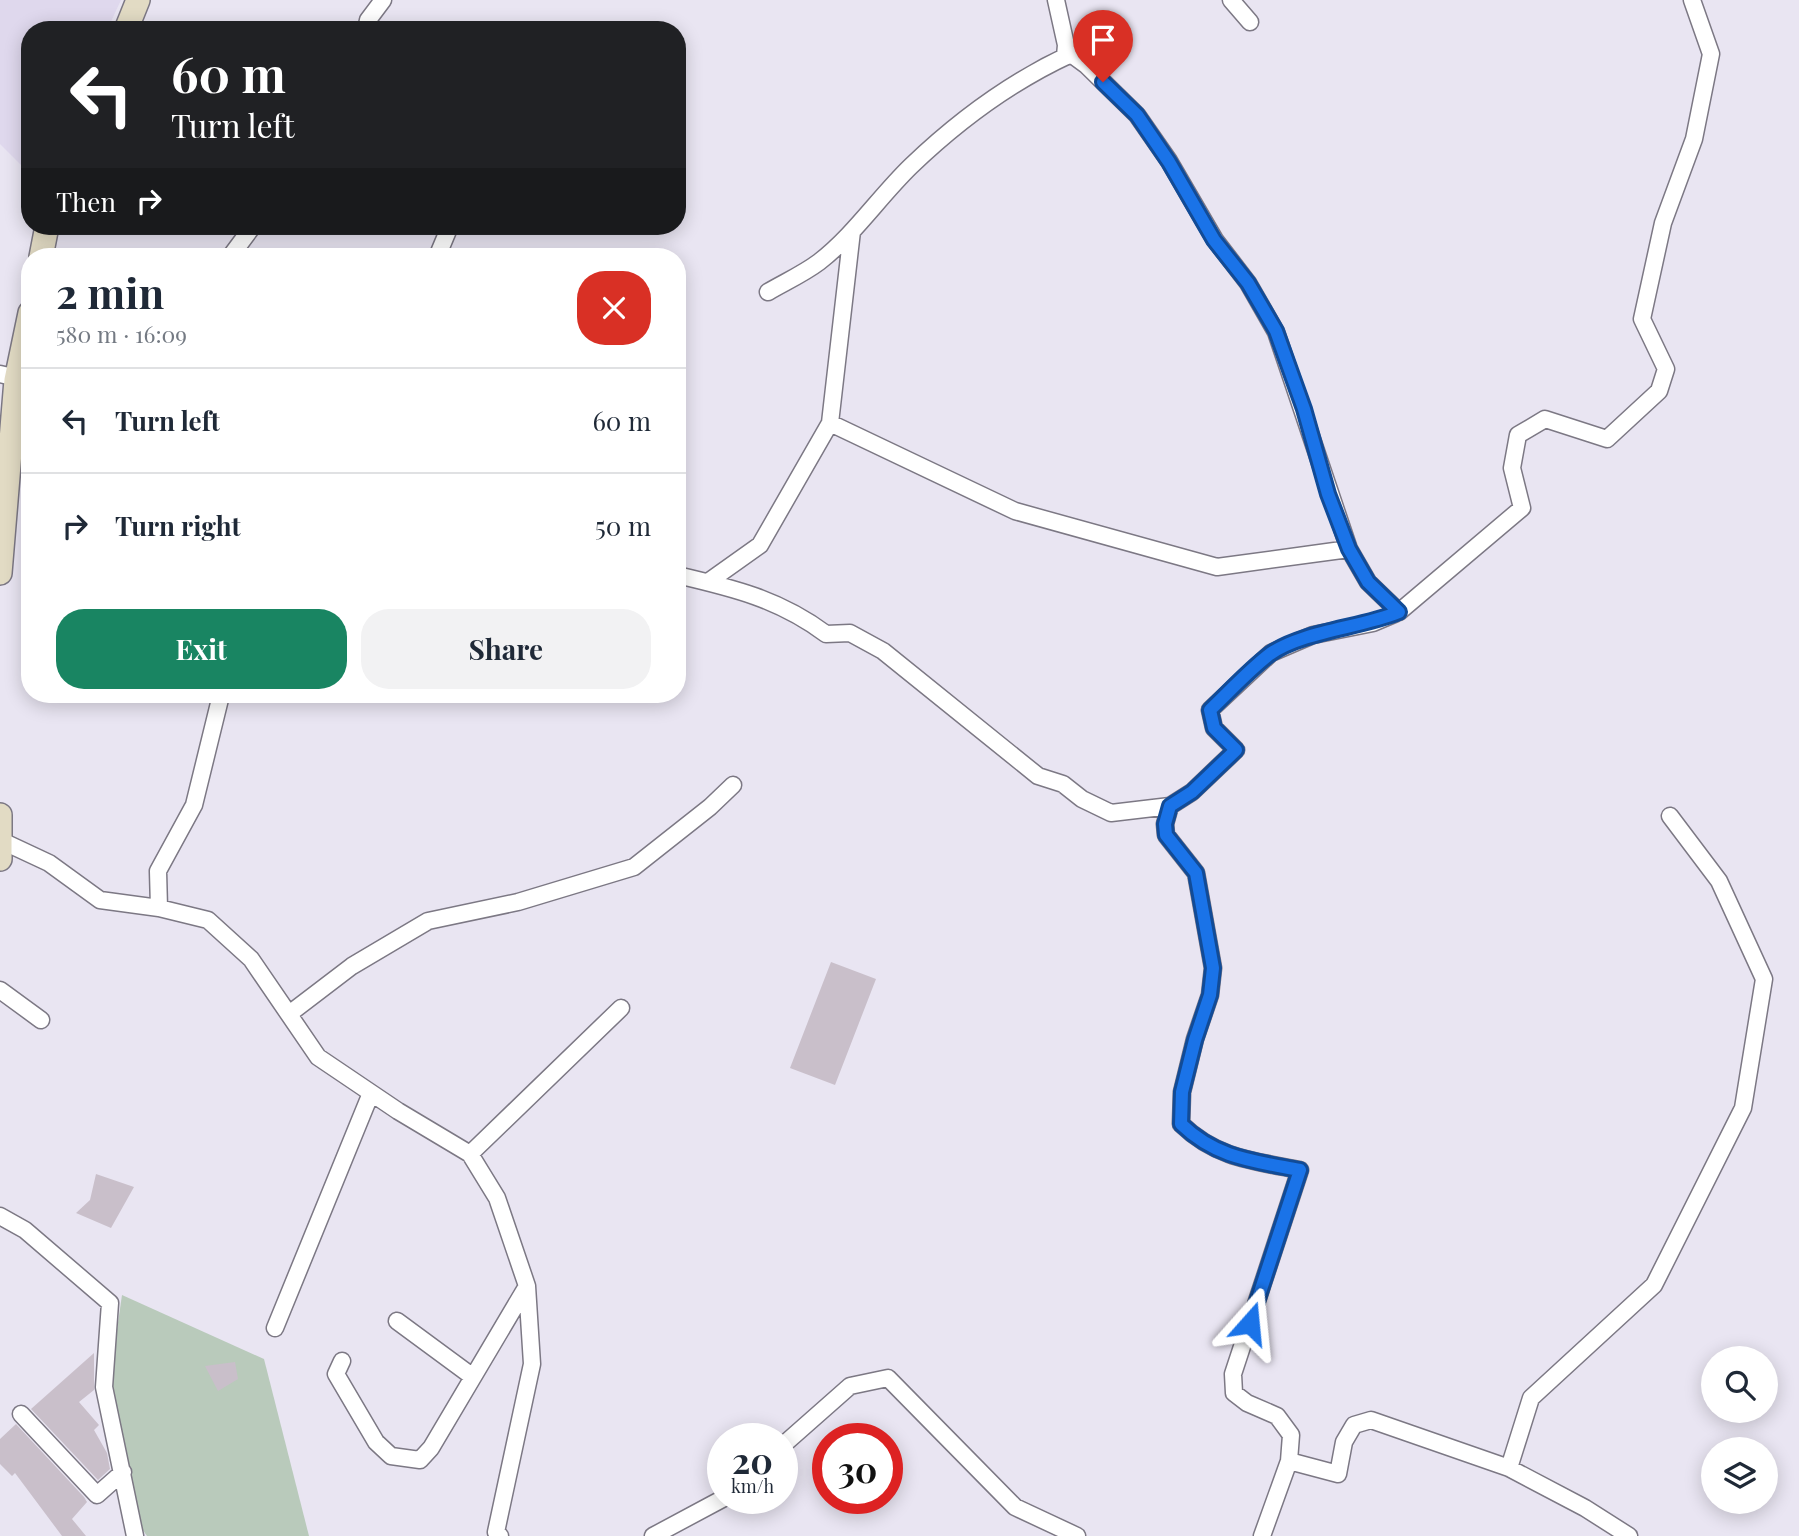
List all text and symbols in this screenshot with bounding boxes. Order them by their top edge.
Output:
pin [1073,10,1133,82]
icon: arrive [1084,21,1122,59]
text: 60 m [171,40,286,105]
icon: left [56,49,147,140]
text: Turn left [171,103,295,146]
icon: right [130,182,168,220]
text: Then [56,184,116,219]
text: 2 min [56,264,164,320]
button: close [577,271,651,345]
text: 580 m · 16:09 [56,318,187,349]
icon: left [56,402,94,440]
text: Turn left [115,403,220,438]
text: 60 m [592,403,651,438]
icon: right [56,507,94,545]
text: Turn right [115,508,241,543]
text: 50 m [595,508,651,543]
button: Exit [56,609,347,689]
button: Share [361,609,651,689]
position arrow [1213,1286,1287,1360]
map controls [1701,1346,1778,1514]
button: search [1701,1346,1778,1423]
speed limit sign: 30 [812,1423,903,1514]
text: 20 [732,1436,773,1483]
button: layers [1701,1437,1778,1514]
text: km/h [731,1474,774,1498]

